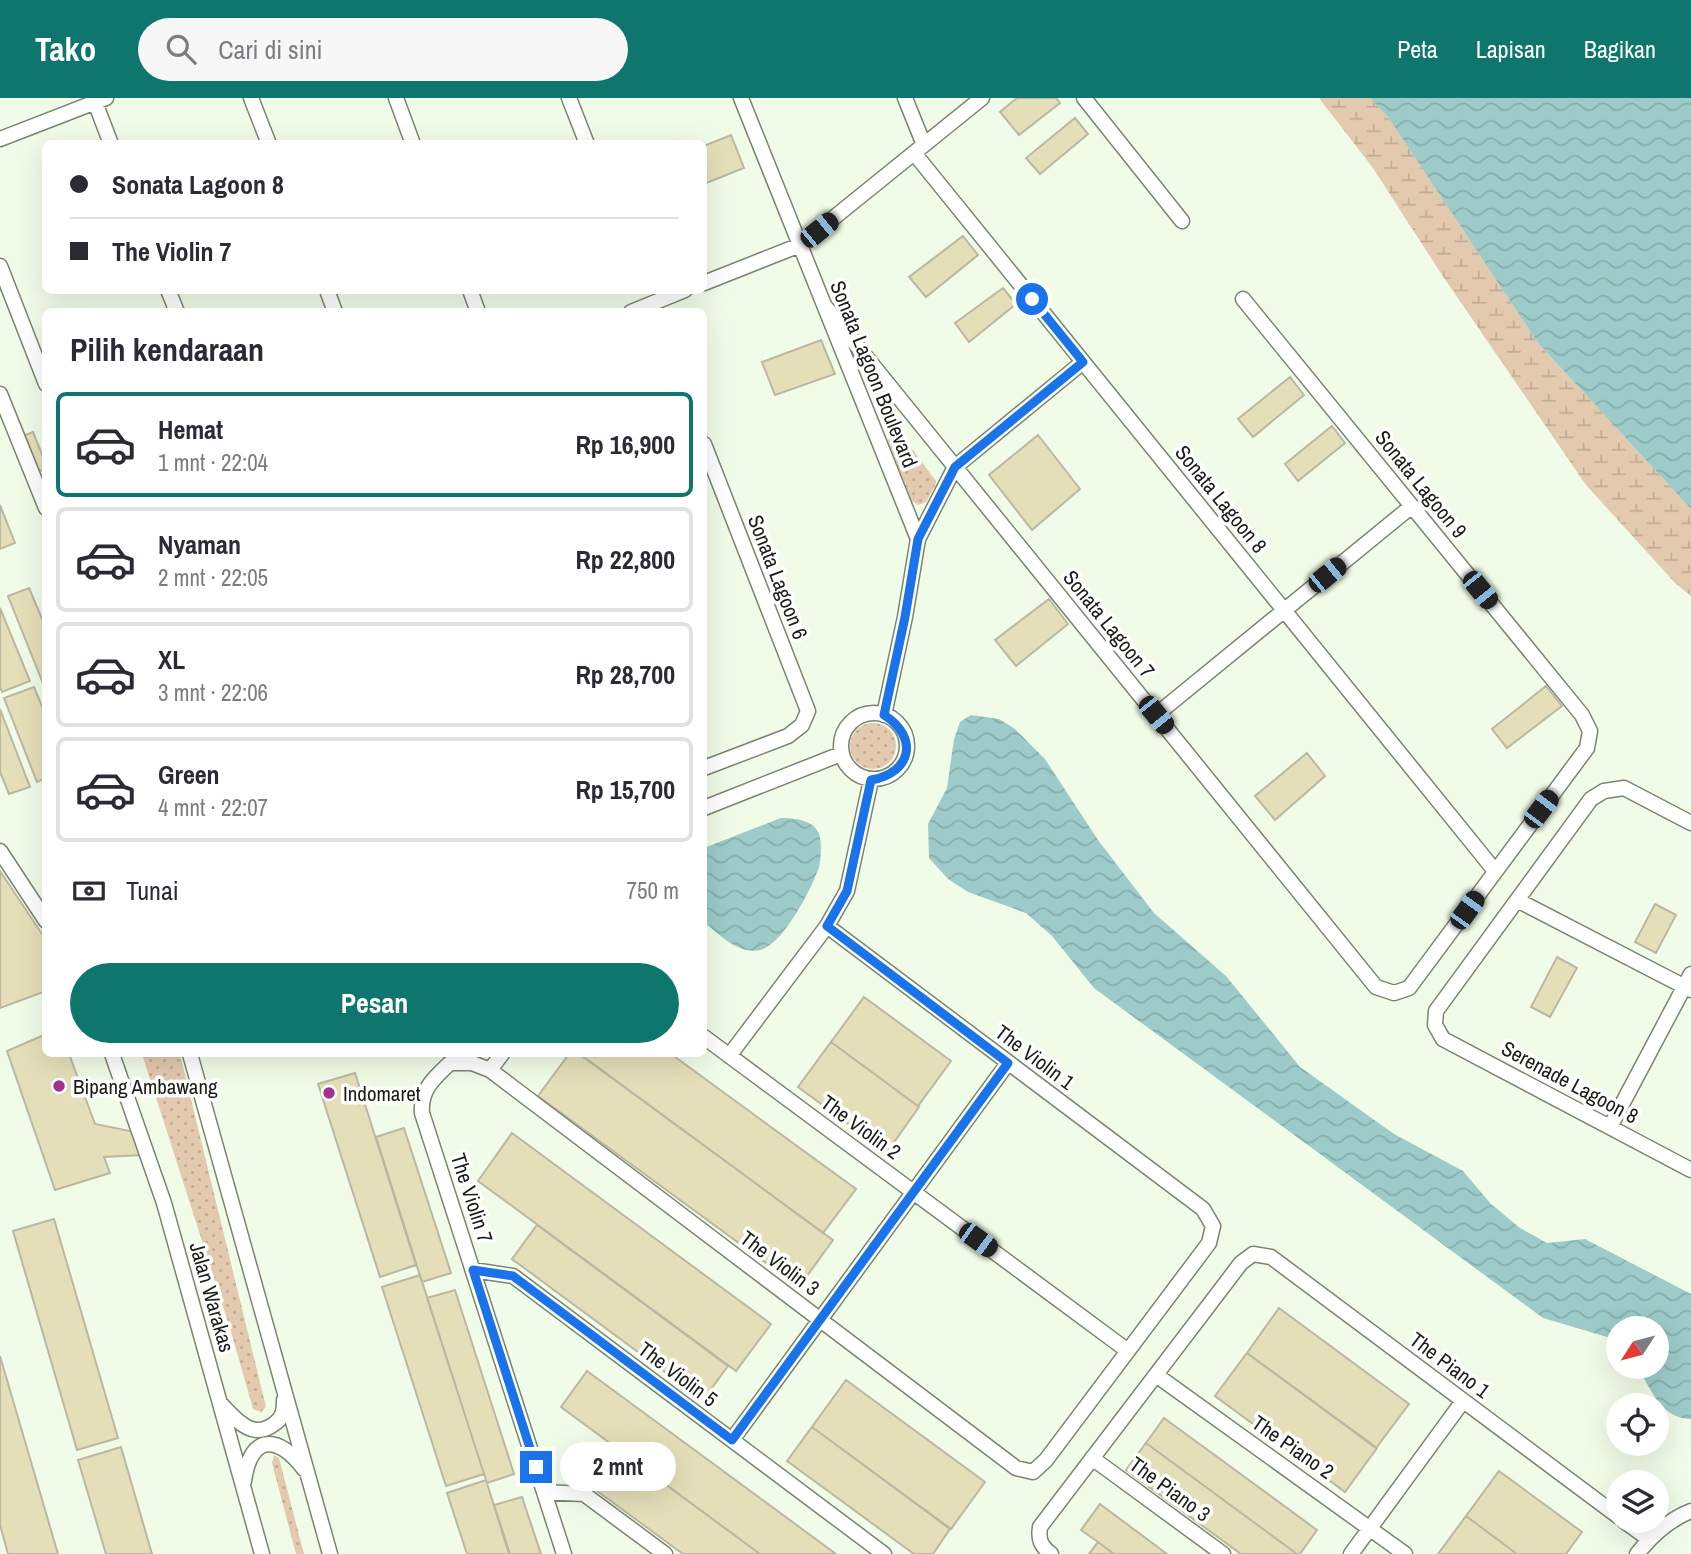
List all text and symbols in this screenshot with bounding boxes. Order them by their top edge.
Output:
search box [138,18,628,81]
text: Tako [35,27,96,71]
icon: search [162,30,200,68]
text: Cari di sini [218,32,322,67]
text: Peta [1397,33,1438,65]
text: Lapisan [1476,33,1546,65]
text: Bagikan [1584,33,1656,65]
text: Sonata Lagoon 8 [112,167,284,202]
car [797,209,842,251]
text: The Violin 7 [112,234,231,269]
street label: Sonata Lagoon Boulevard [823,276,925,472]
route start [1016,283,1048,315]
text: Pilih kendaraan [70,328,264,371]
text: Hemat [158,412,223,447]
icon: car [74,413,137,476]
street label: Sonata Lagoon 9 [1368,424,1474,544]
text: Rp 16,900 [575,427,675,462]
street label: Sonata Lagoon 8 [1168,439,1274,559]
text: 1 mnt · 22:04 [158,447,268,478]
street label: Sonata Lagoon 6 [741,511,815,643]
text: Nyaman [158,527,241,562]
icon: car [74,528,137,591]
text: Rp 22,800 [575,542,675,577]
car [1305,554,1350,596]
text: 2 mnt · 22:05 [158,562,268,593]
street label: Sonata Lagoon 7 [1056,564,1162,684]
car [1459,567,1502,613]
text: XL [158,642,185,677]
icon: car [74,643,137,706]
text: Rp 28,700 [575,657,675,692]
text: 3 mnt · 22:06 [158,677,268,708]
car [1135,692,1178,738]
text: Green [158,757,220,792]
icon: car [74,758,137,821]
text: Rp 15,700 [575,772,675,807]
car [1520,786,1563,832]
text: 4 mnt · 22:07 [158,792,268,823]
icon: cash [70,872,108,910]
text: Tunai [126,873,179,908]
text: 750 m [627,875,679,906]
car [1447,887,1488,933]
button: Pesan [70,963,679,1043]
street label: The Violin 1 [989,1018,1081,1097]
street label: Serenade Lagoon 8 [1496,1034,1644,1130]
place label: Bipang Ambawang [73,1072,218,1101]
marker: Bipang Ambawang [51,1078,67,1094]
place label: Indomaret [343,1079,421,1108]
marker: Indomaret [321,1085,337,1101]
street label: The Violin 2 [815,1088,907,1166]
street label: The Violin 7 [444,1149,500,1247]
car [955,1219,1002,1261]
street label: The Violin 3 [734,1224,826,1302]
street label: Jalan Warakas [182,1239,242,1355]
north arrow [1606,1316,1670,1379]
map controls [1606,1316,1669,1533]
street label: The Piano 1 [1404,1325,1497,1405]
street label: The Violin 5 [632,1335,724,1413]
button: locate [1606,1393,1669,1456]
street label: The Piano 2 [1246,1408,1340,1486]
callout: 2 mnt [560,1442,676,1492]
street label: The Piano 3 [1124,1450,1216,1528]
route end [520,1451,552,1483]
text: 2 mnt [593,1451,643,1482]
button: layers [1606,1470,1669,1533]

